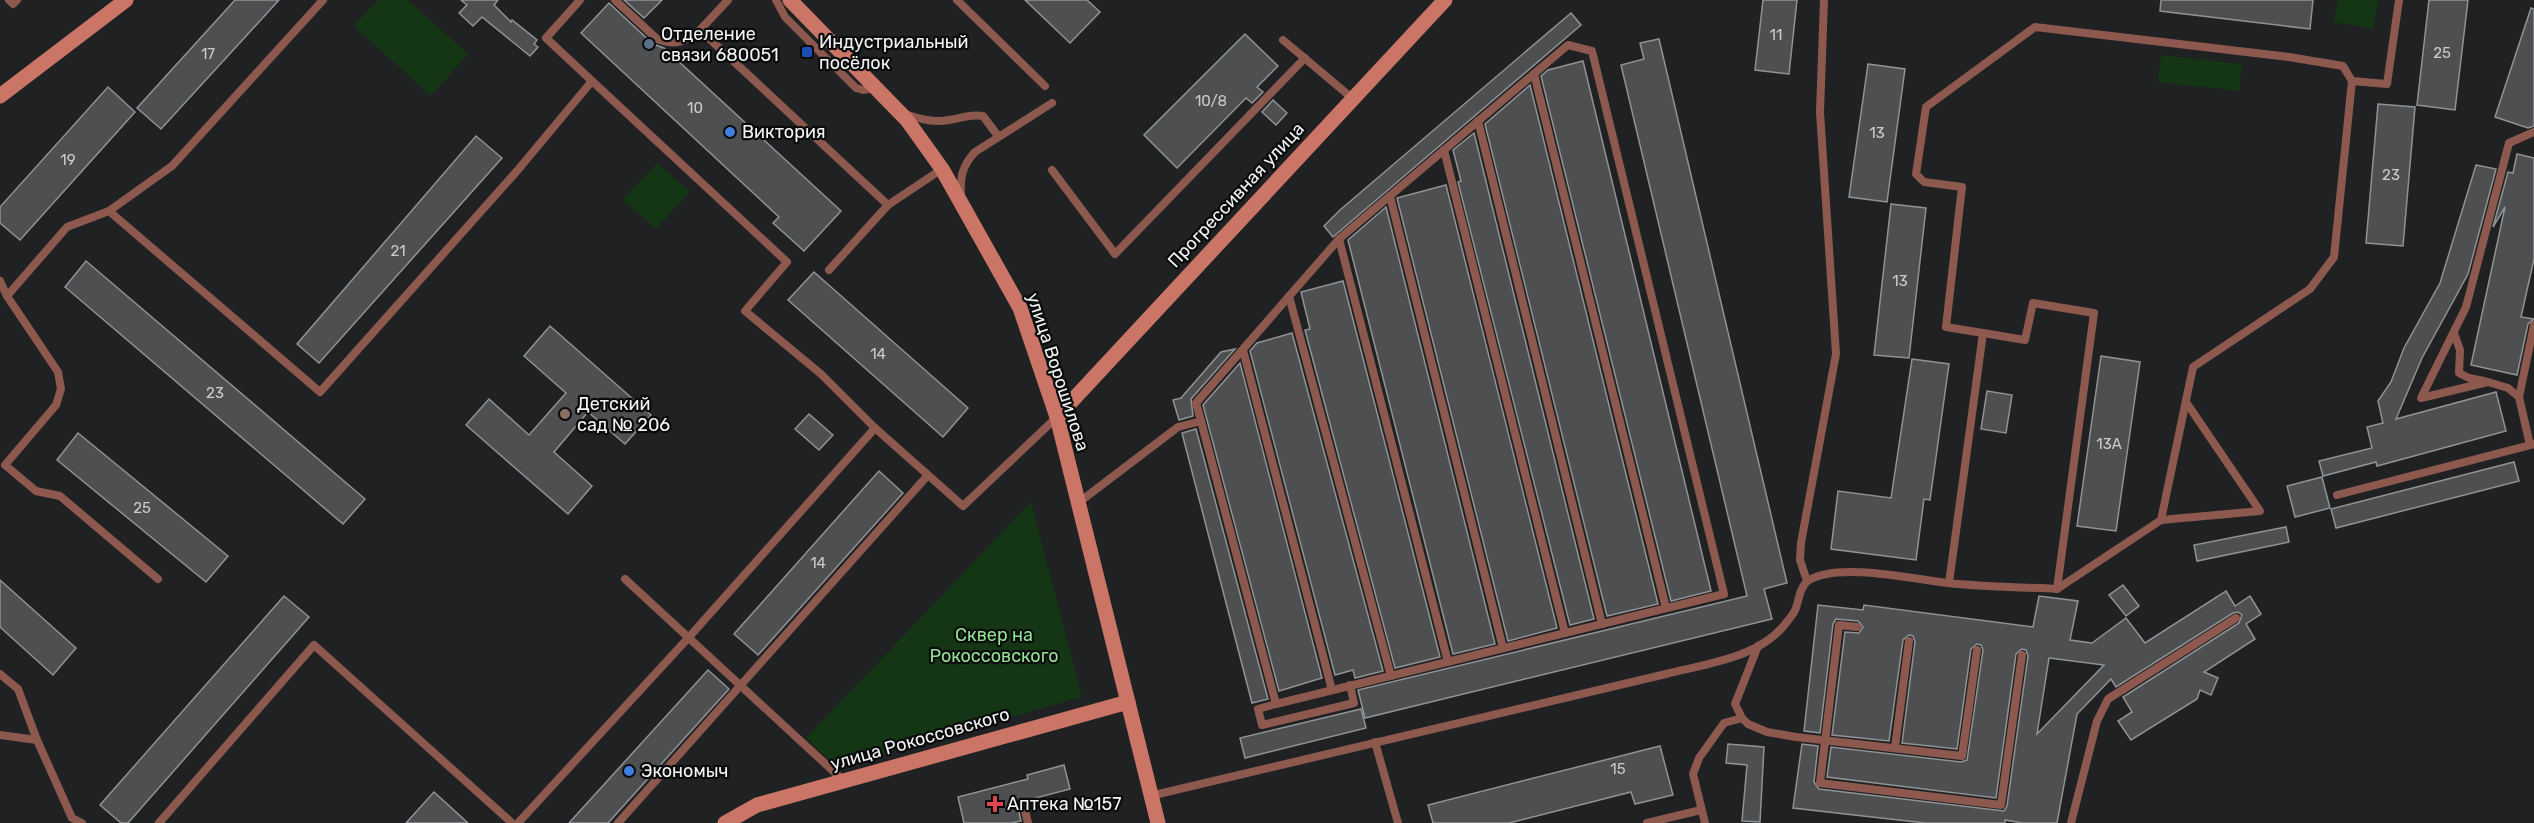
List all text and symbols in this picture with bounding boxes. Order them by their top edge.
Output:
place label: Отделение связи 680051 [661,23,779,66]
house number: 11 [1770,26,1782,44]
place label: Индустриальный посёлок [819,31,969,74]
marker: Отделение связи 680051 [642,37,656,51]
house number: 25 [2433,44,2451,62]
house number: 17 [201,45,215,63]
marker: Индустриальный посёлок [800,45,814,59]
house number: 10/8 [1195,92,1227,110]
house number: 10 [687,99,703,117]
street label: Прогрессивная улица [1163,118,1309,272]
place label: Виктория [742,121,826,143]
house number: 13 [1869,124,1885,142]
marker: Виктория [723,125,737,139]
house number: 19 [60,151,76,169]
house number: 23 [2382,166,2400,184]
house number: 21 [390,242,406,260]
house number: 13 [1892,272,1908,290]
street label: улица Ворошилова [1022,290,1094,454]
house number: 14 [870,345,886,363]
house number: 23 [206,384,224,402]
place label: Детский сад № 206 [577,393,670,436]
marker: Детский сад № 206 [558,407,572,421]
house number: 13А [2096,435,2122,453]
house number: 25 [133,499,151,517]
house number: 14 [810,554,826,572]
park label: Сквер на Рокоссовского [929,624,1059,667]
street label: улица Рокоссовского [828,703,1012,775]
place label: Экономыч [641,760,728,782]
house number: 15 [1610,760,1626,778]
marker: Экономыч [622,764,636,778]
place label: Аптека №157 [1007,793,1121,815]
marker: Аптека №157 [988,797,1002,811]

